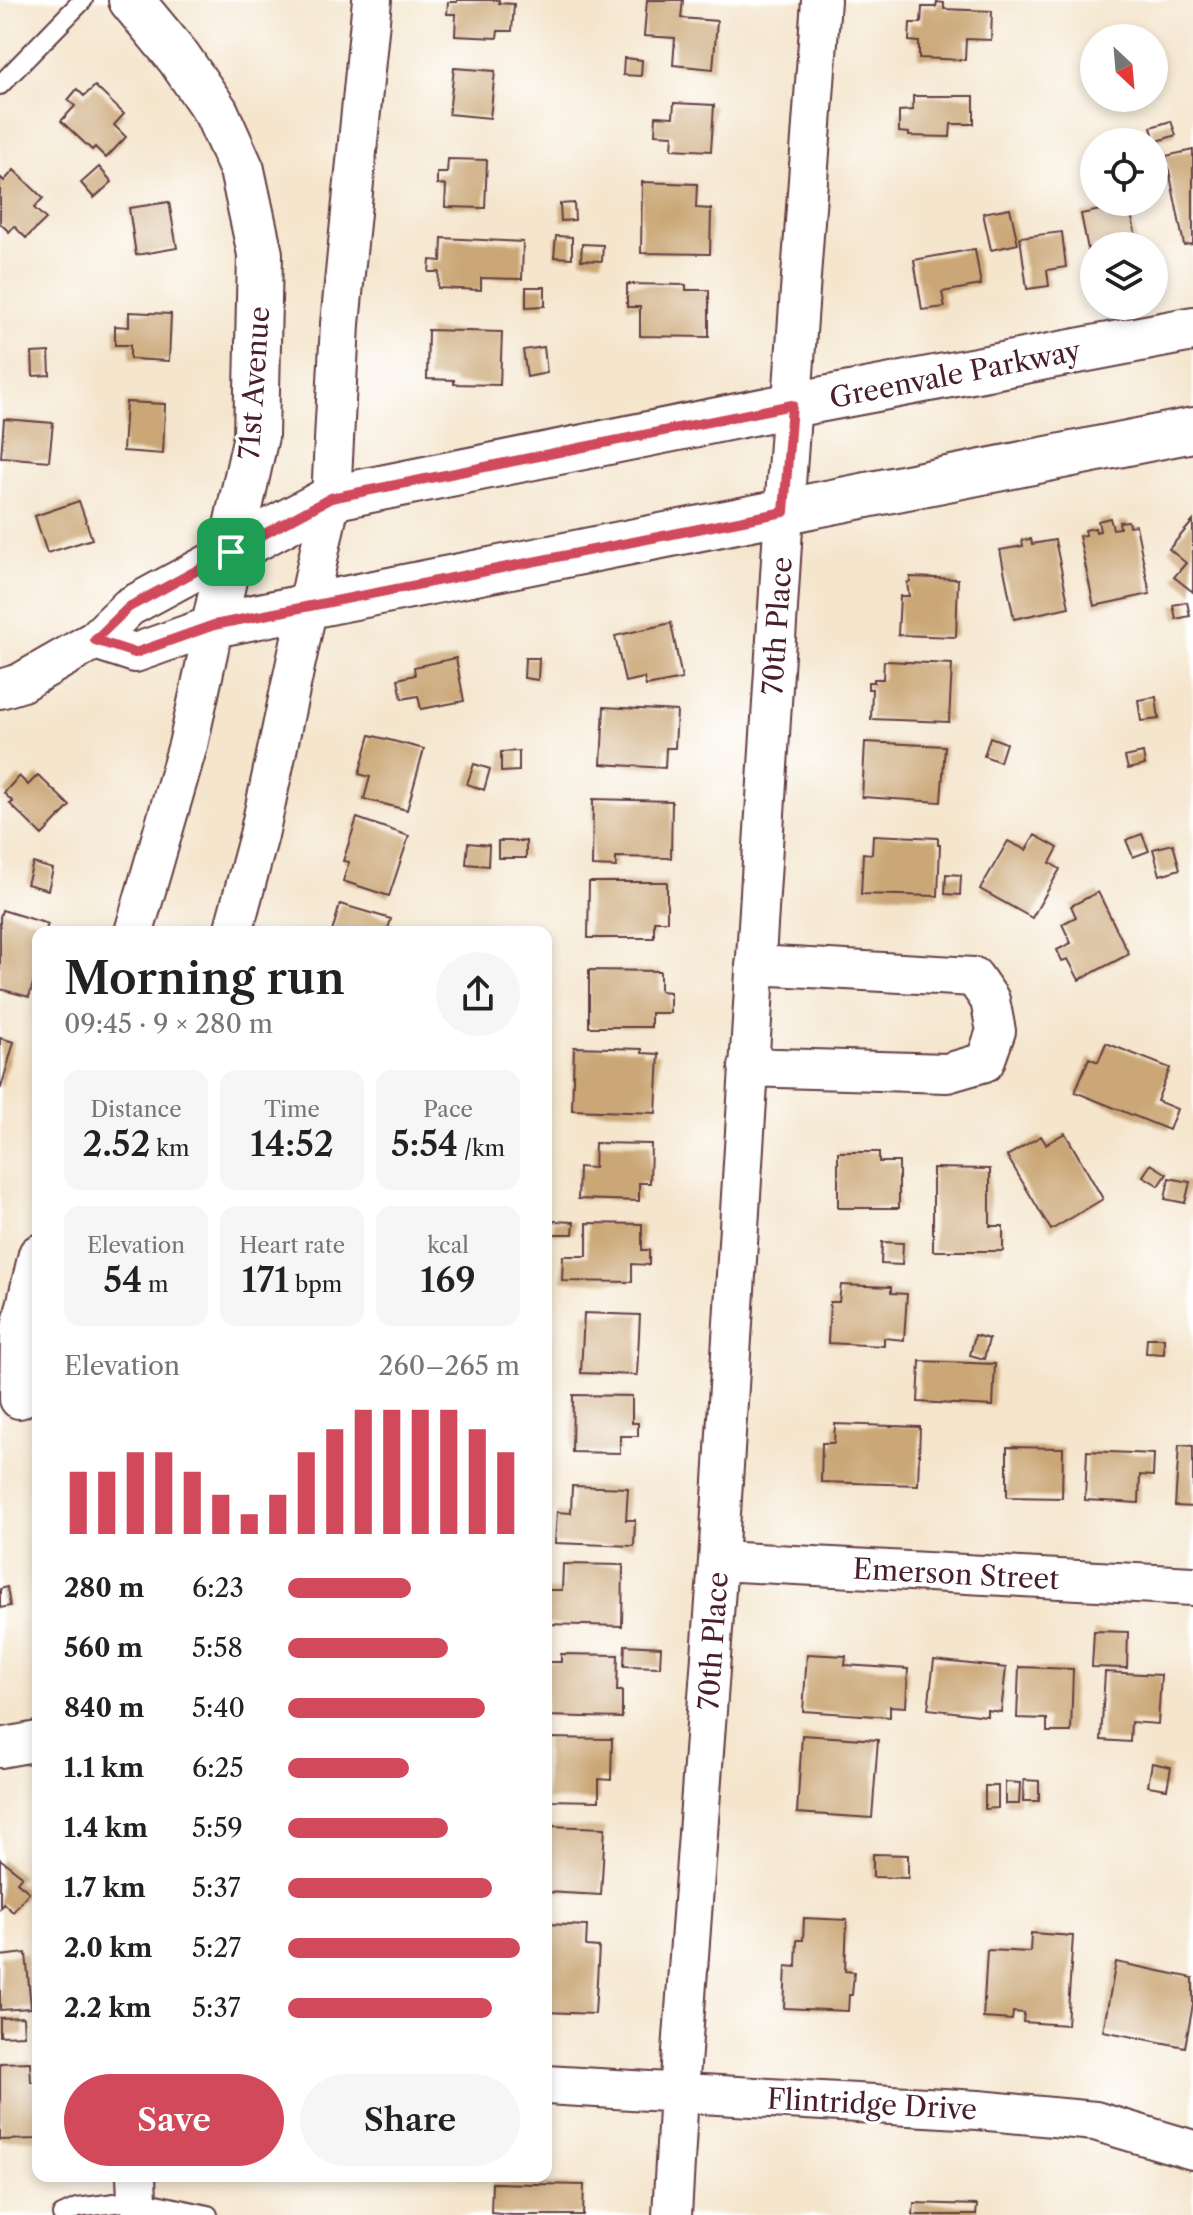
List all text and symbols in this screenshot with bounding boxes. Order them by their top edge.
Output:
north arrow [1080,24,1168,112]
map controls [1080,24,1168,320]
button: locate [1080,128,1168,216]
button: layers [1080,232,1168,320]
street label: 71st Avenue [232,305,276,461]
street label: Greenvale Parkway [827,333,1084,415]
pin [197,518,265,586]
icon: arrive [209,530,253,574]
street label: 70th Place [755,556,799,696]
text: Morning run [64,951,345,1005]
button: share [436,952,520,1036]
text: 09:45 · 9 × 280 m [64,1008,273,1040]
text: Distance [90,1096,182,1123]
text: Time [264,1096,320,1123]
text: Pace [423,1096,473,1123]
text: 2.52 [83,1123,150,1165]
text: 14:52 [250,1123,334,1165]
text: 5:54 [391,1123,458,1165]
text: km [150,1135,189,1162]
text: /km [458,1135,505,1162]
text: Elevation [87,1232,185,1259]
text: Heart rate [239,1232,345,1259]
text: kcal [427,1232,469,1259]
text: 54 [103,1259,142,1301]
text: 171 [242,1259,289,1301]
text: 169 [420,1259,476,1301]
text: m [142,1271,169,1298]
text: bpm [289,1271,342,1298]
text: Elevation [64,1350,180,1382]
text: 260–265 m [379,1350,520,1382]
street label: Emerson Street [852,1552,1060,1596]
street label: 70th Place [691,1571,735,1711]
text: 280 m [64,1572,144,1604]
text: 6:23 [192,1572,244,1604]
text: 560 m [64,1632,143,1664]
text: 5:58 [192,1632,243,1664]
text: 840 m [64,1692,144,1724]
text: 5:40 [192,1692,245,1724]
text: 1.1 km [64,1752,144,1784]
text: 6:25 [192,1752,244,1784]
text: 1.4 km [64,1812,148,1844]
text: 5:59 [192,1812,243,1844]
text: 1.7 km [64,1872,146,1904]
text: 5:37 [192,1872,241,1904]
text: 2.0 km [64,1932,152,1964]
text: 5:27 [192,1932,241,1964]
text: 2.2 km [64,1992,151,2024]
text: 5:37 [192,1992,241,2024]
button: Save [64,2074,284,2166]
button: Share [300,2074,520,2166]
street label: Flintridge Drive [766,2082,978,2126]

